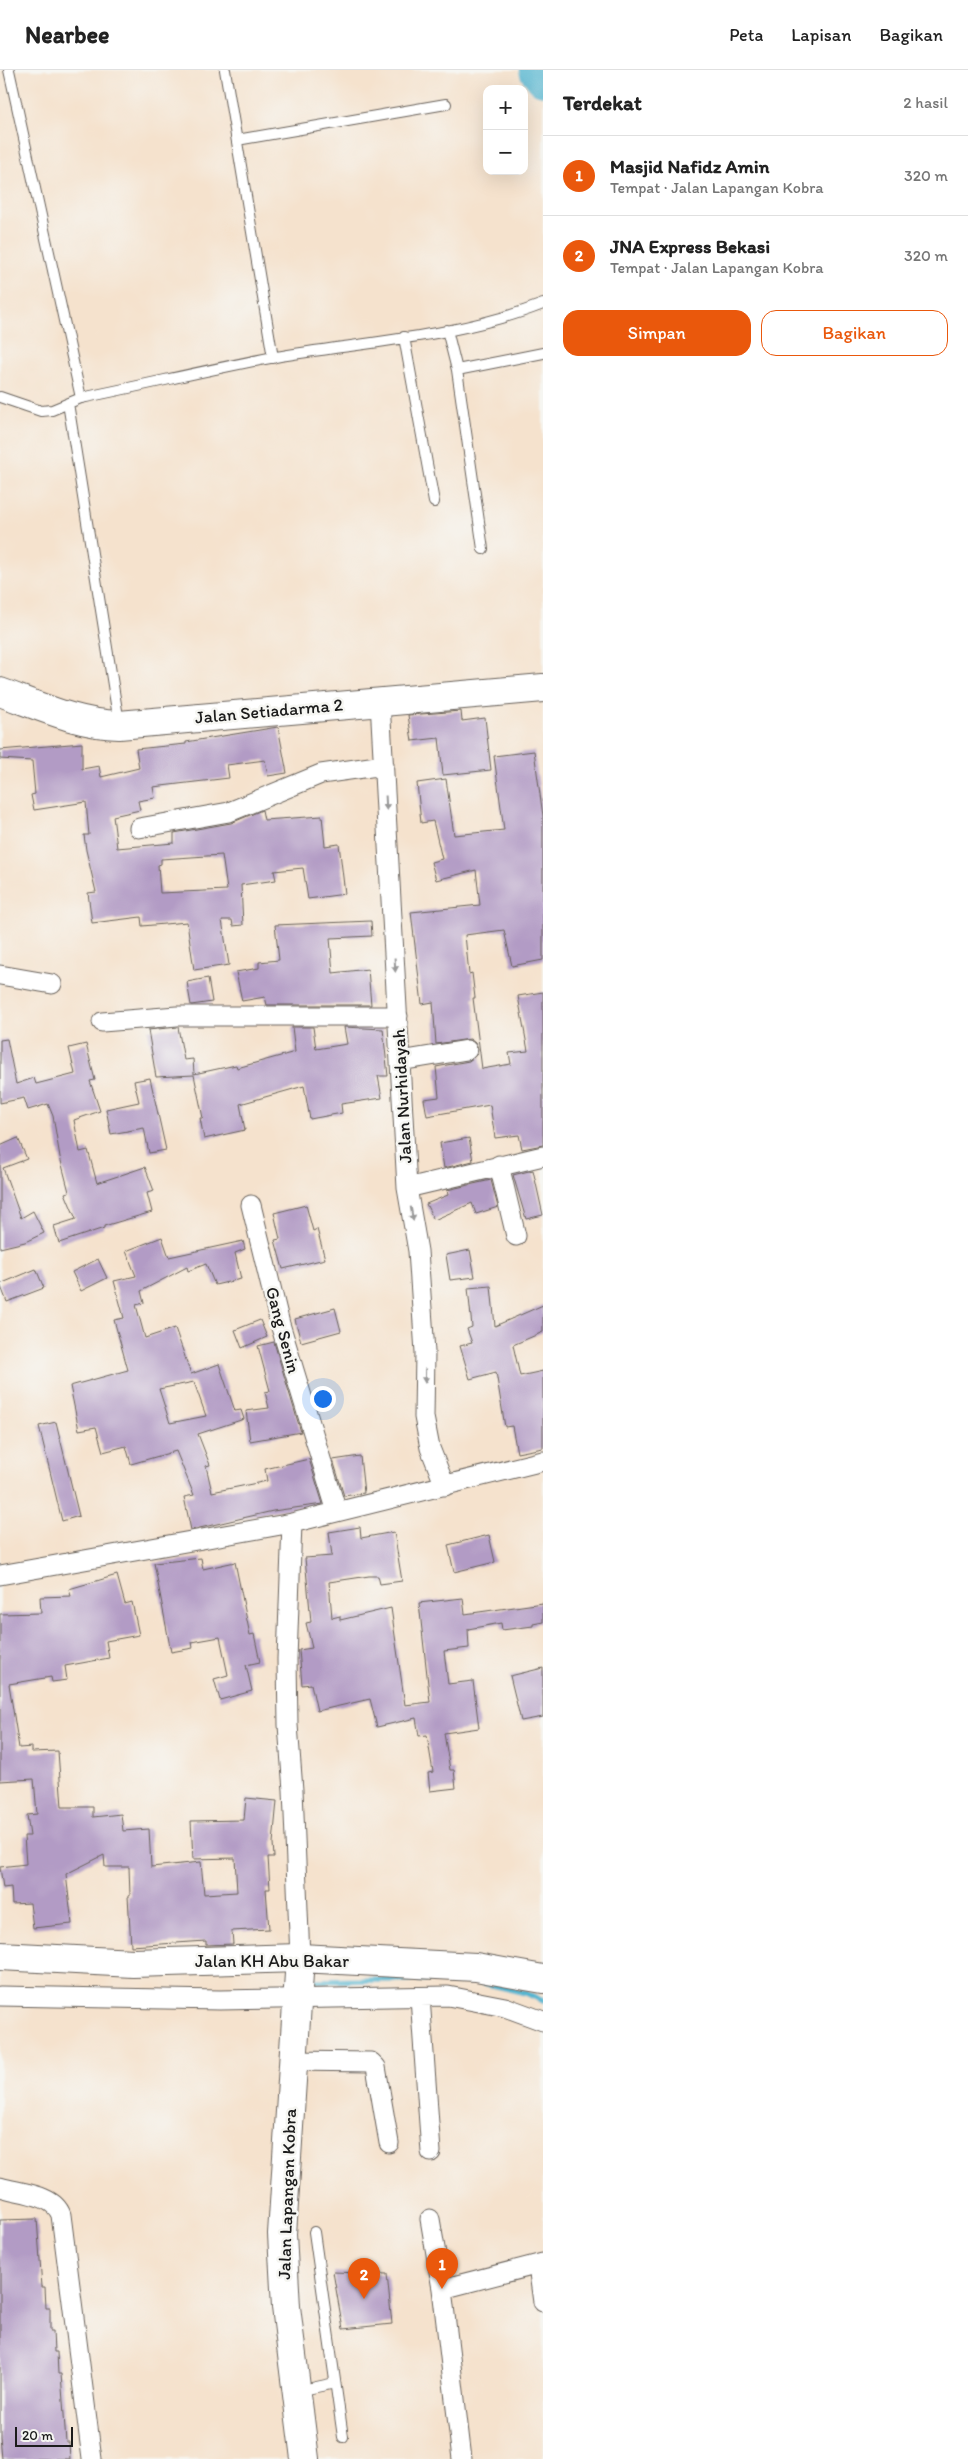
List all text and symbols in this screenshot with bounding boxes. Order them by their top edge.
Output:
text: Nearbee [25,20,109,49]
text: Peta [729,24,763,46]
text: Lapisan [791,24,851,46]
text: Bagikan [879,24,943,46]
map controls [483,85,528,175]
button: + [483,85,528,130]
text: Terdekat [563,90,642,115]
text: 2 hasil [903,93,948,112]
button: − [483,130,528,175]
text: Masjid Nafidz Amin [610,155,769,178]
text: 1 [575,166,583,185]
text: 320 m [904,166,948,185]
text: Tempat · Jalan Lapangan Kobra [610,178,824,197]
text: JNA Express Bekasi [610,235,770,258]
text: 2 [575,246,583,265]
text: 320 m [904,246,948,265]
text: Tempat · Jalan Lapangan Kobra [610,258,824,277]
button: Simpan [563,310,751,356]
button: Bagikan [761,310,948,356]
street label: Jalan Setiadarma 2 [194,694,344,728]
one-way arrow [383,795,391,811]
one-way arrow [391,957,399,973]
street label: Jalan Nurhidayah [387,1028,417,1164]
one-way arrow [408,1206,416,1222]
street label: Gang Senin [261,1284,305,1376]
one-way arrow [420,1368,428,1384]
your location [310,1386,336,1412]
street label: Jalan KH Abu Bakar [195,1950,349,1972]
street label: Jalan Lapangan Kobra [273,2107,301,2280]
pin: 1 [426,2248,458,2289]
pin: 2 [348,2258,380,2299]
scale bar [15,2424,72,2447]
text: 20 m [22,2427,53,2444]

